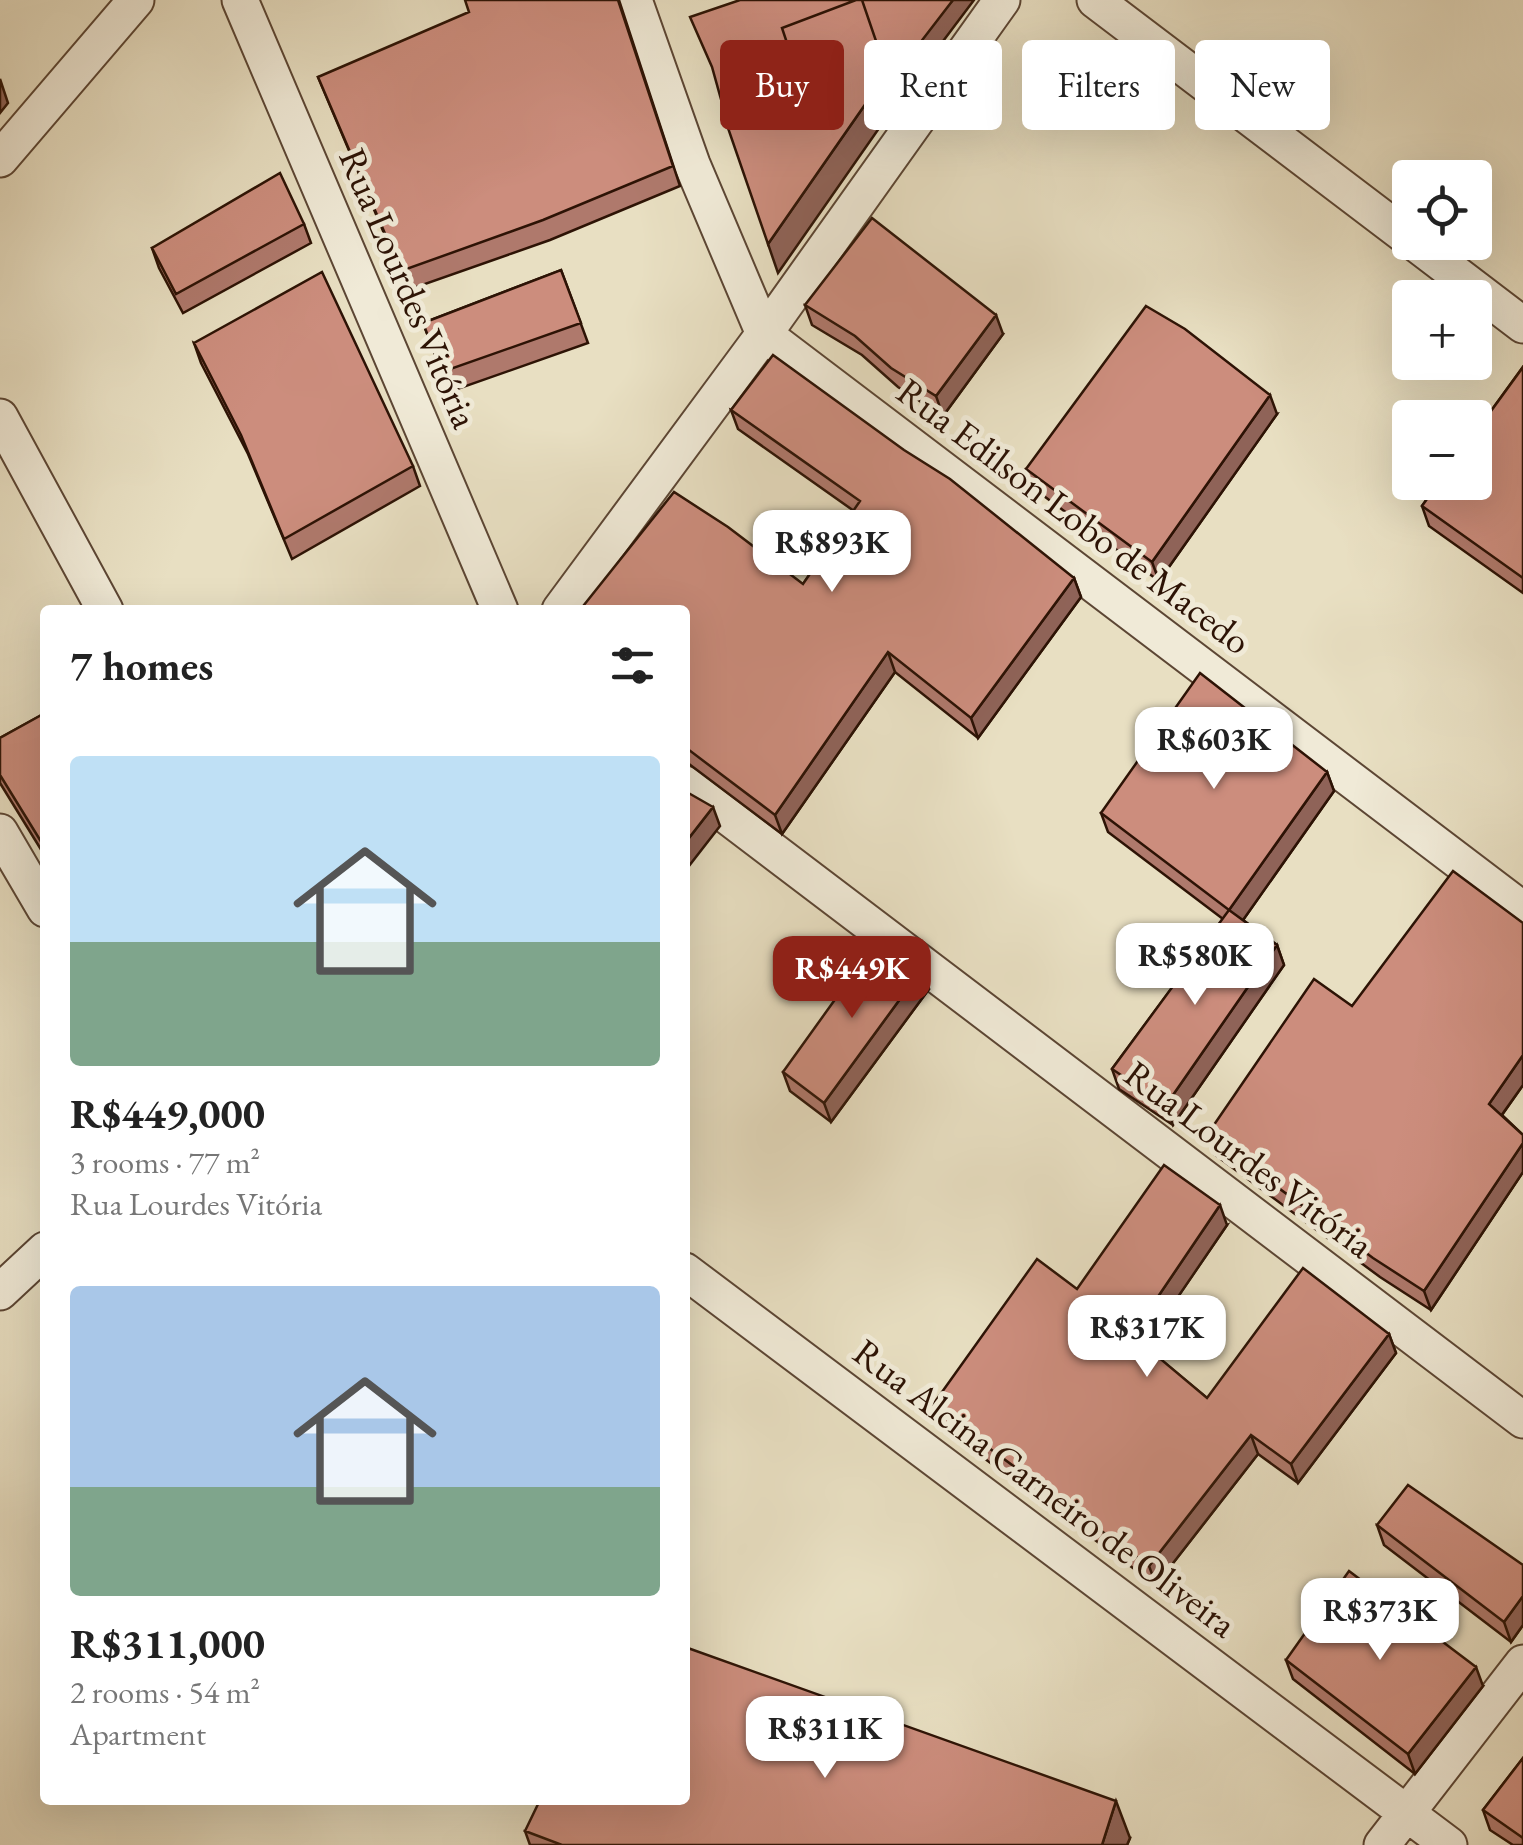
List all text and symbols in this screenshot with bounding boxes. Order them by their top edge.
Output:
chip: Buy [720,40,844,130]
chip: Rent [864,40,1002,130]
chip: Filters [1022,40,1175,130]
chip: New [1195,40,1330,130]
street label: Rua Lourdes Vitória [328,140,491,436]
map controls [1392,160,1492,500]
button: locate [1392,160,1492,260]
button: + [1392,280,1492,380]
street label: Rua Edilson Lobo de Macedo [887,366,1261,665]
button: − [1392,400,1492,500]
pin: R$893K [751,510,913,595]
text: R$893K [775,521,889,563]
text: 7 homes [70,638,213,693]
icon: filters [605,638,660,693]
pin: R$603K [1133,707,1295,792]
text: R$603K [1157,718,1271,760]
icon: home [275,821,455,1001]
pin: R$580K [1114,923,1276,1008]
text: R$580K [1138,934,1252,976]
pin: R$449K [771,936,933,1021]
text: R$449K [795,947,909,989]
street label: Rua Lourdes Vitória [1115,1049,1384,1269]
text: R$449,000 [70,1086,265,1141]
text: 3 rooms · 77 m² [70,1141,260,1183]
text: Rua Lourdes Vitória [70,1183,322,1225]
pin: R$317K [1066,1295,1228,1380]
text: R$317K [1090,1306,1204,1348]
street label: Rua Alcina Carneiro de Oliveira [844,1327,1248,1648]
icon: home [275,1351,455,1531]
pin: R$373K [1299,1578,1461,1663]
text: R$373K [1323,1589,1437,1631]
text: R$311,000 [70,1616,265,1671]
text: 2 rooms · 54 m² [70,1671,260,1713]
pin: R$311K [744,1696,906,1781]
text: R$311K [768,1707,882,1749]
text: Apartment [70,1713,206,1755]

